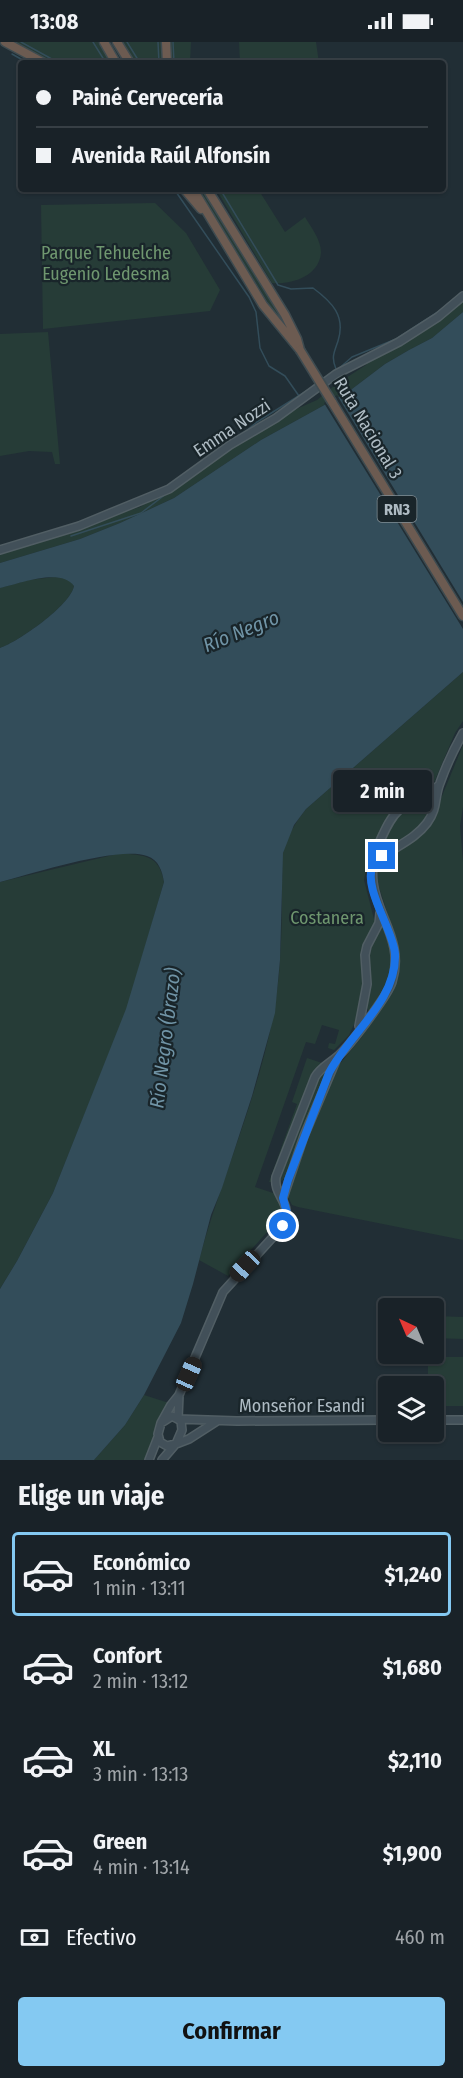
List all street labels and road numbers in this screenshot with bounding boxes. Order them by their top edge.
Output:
street label: Ruta Nacional 3 [329,373,407,483]
street label: Emma Nozzi [189,394,275,462]
road number: RN3 [378,496,416,522]
street label: Monseñor Esandi [239,1395,365,1417]

